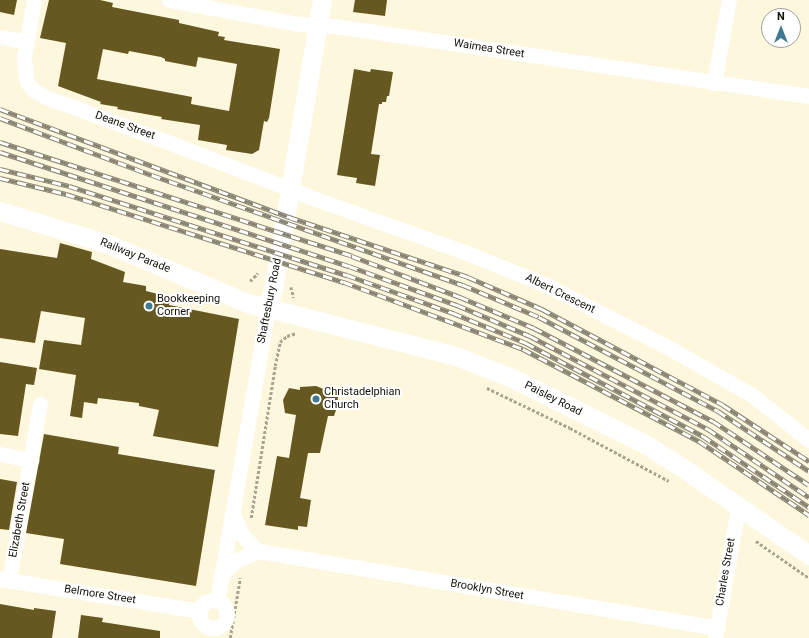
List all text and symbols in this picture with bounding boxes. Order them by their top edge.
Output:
north arrow [761,8,801,48]
text: N [777,10,785,23]
street label: Waimea Street [453,37,525,61]
street label: Deane Street [93,109,157,143]
street label: Railway Parade [98,236,172,276]
street label: Shaftesbury Road [255,257,285,345]
street label: Albert Crescent [523,271,597,317]
place label: Bookkeeping Corner [157,293,220,319]
marker: Bookkeeping Corner [144,301,154,311]
street label: Paisley Road [522,379,584,419]
place label: Christadelphian Church [324,386,401,412]
marker: Christadelphian Church [311,394,321,404]
street label: Elizabeth Street [7,481,33,559]
street label: Charles Street [714,537,738,607]
street label: Brooklyn Street [449,577,525,603]
street label: Belmore Street [63,583,137,607]

